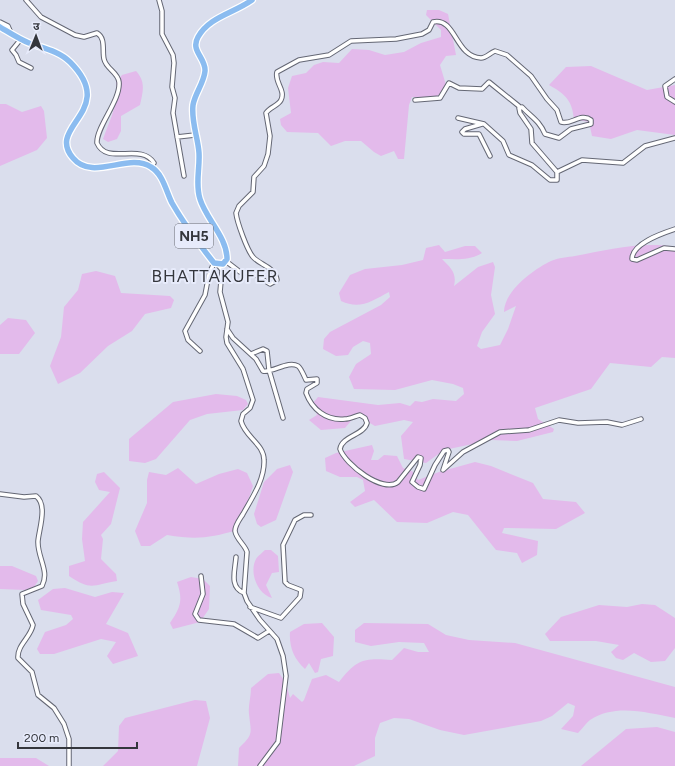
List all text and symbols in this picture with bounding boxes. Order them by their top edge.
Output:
north arrow [16,16,56,56]
text: उ [33,20,40,33]
road number: NH5 [175,224,213,248]
district label: BHATTAKUFER [152,266,278,286]
scale bar [18,724,137,750]
text: 200 m [24,731,59,745]

